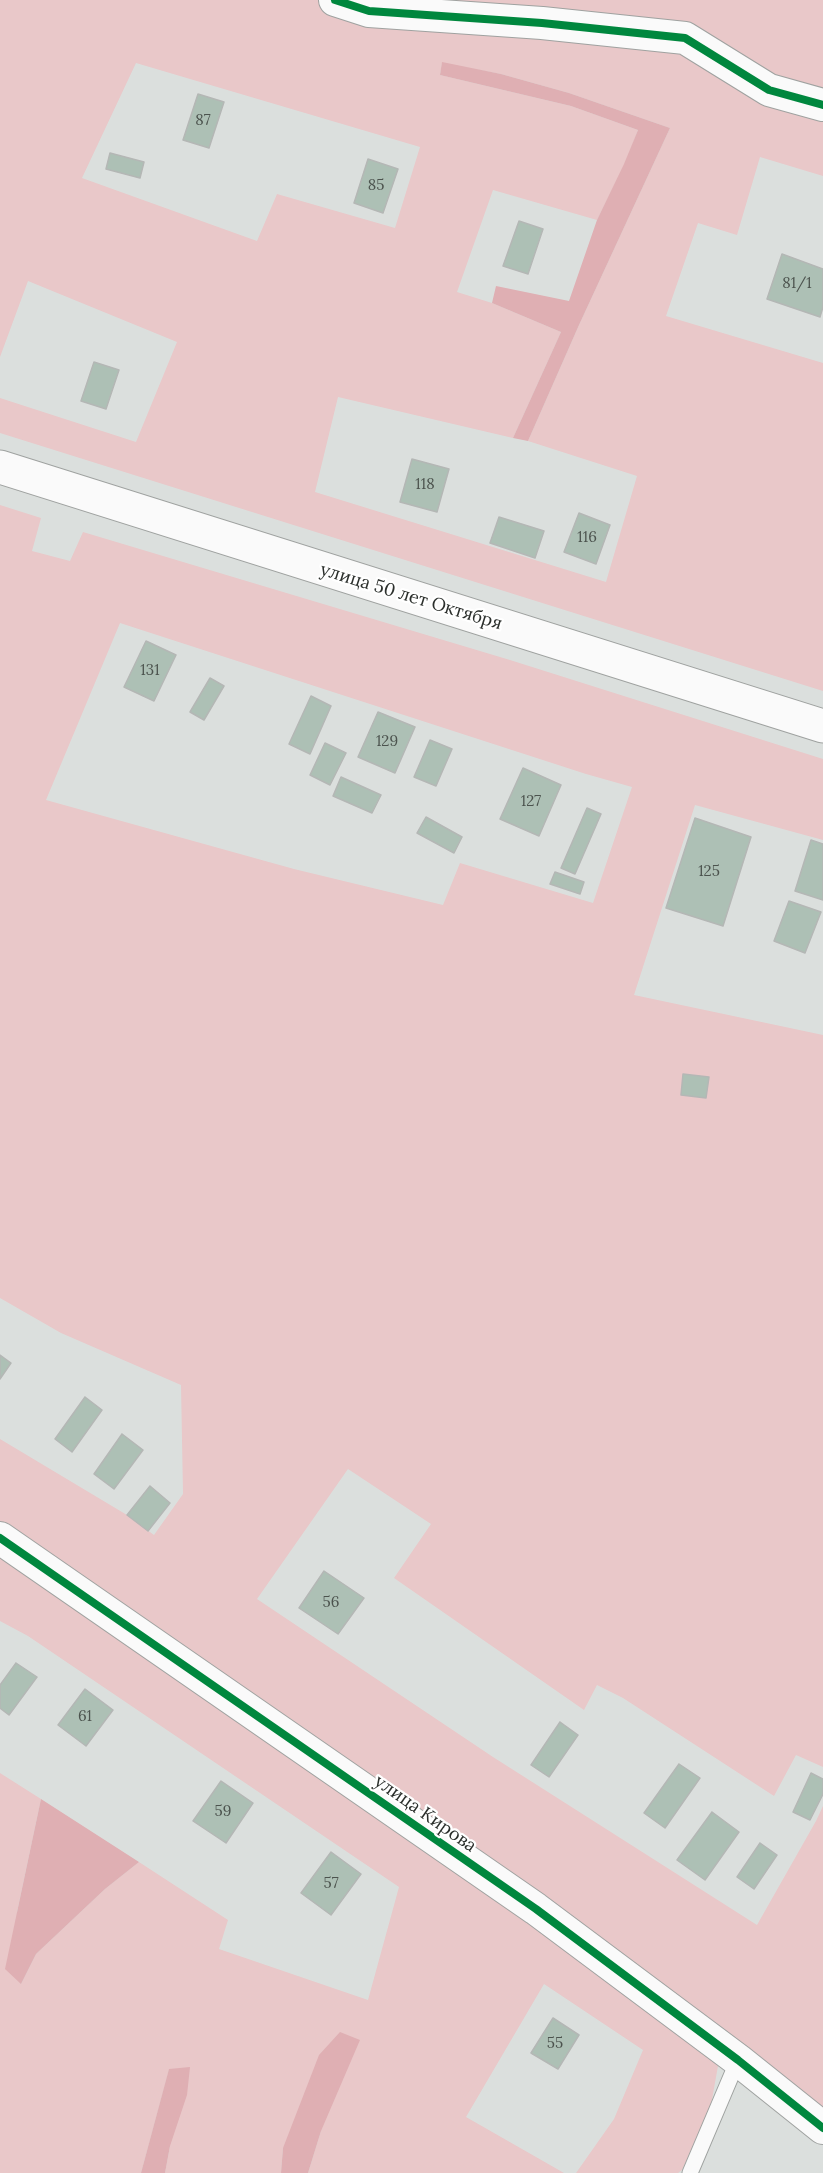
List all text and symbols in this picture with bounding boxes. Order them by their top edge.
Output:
house number: 87 [195,112,211,130]
house number: 85 [368,177,384,195]
house number: 81/1 [782,275,812,293]
house number: 118 [415,476,435,494]
house number: 116 [577,529,597,547]
street label: улица 50 лет Октября [317,559,505,635]
house number: 131 [140,662,160,680]
house number: 129 [376,733,398,751]
house number: 127 [521,793,541,811]
house number: 125 [698,863,720,881]
house number: 56 [323,1594,339,1612]
house number: 61 [78,1708,92,1726]
street label: улица Кирова [370,1771,480,1857]
house number: 59 [215,1803,231,1821]
house number: 57 [323,1875,339,1893]
house number: 55 [547,2035,563,2053]

